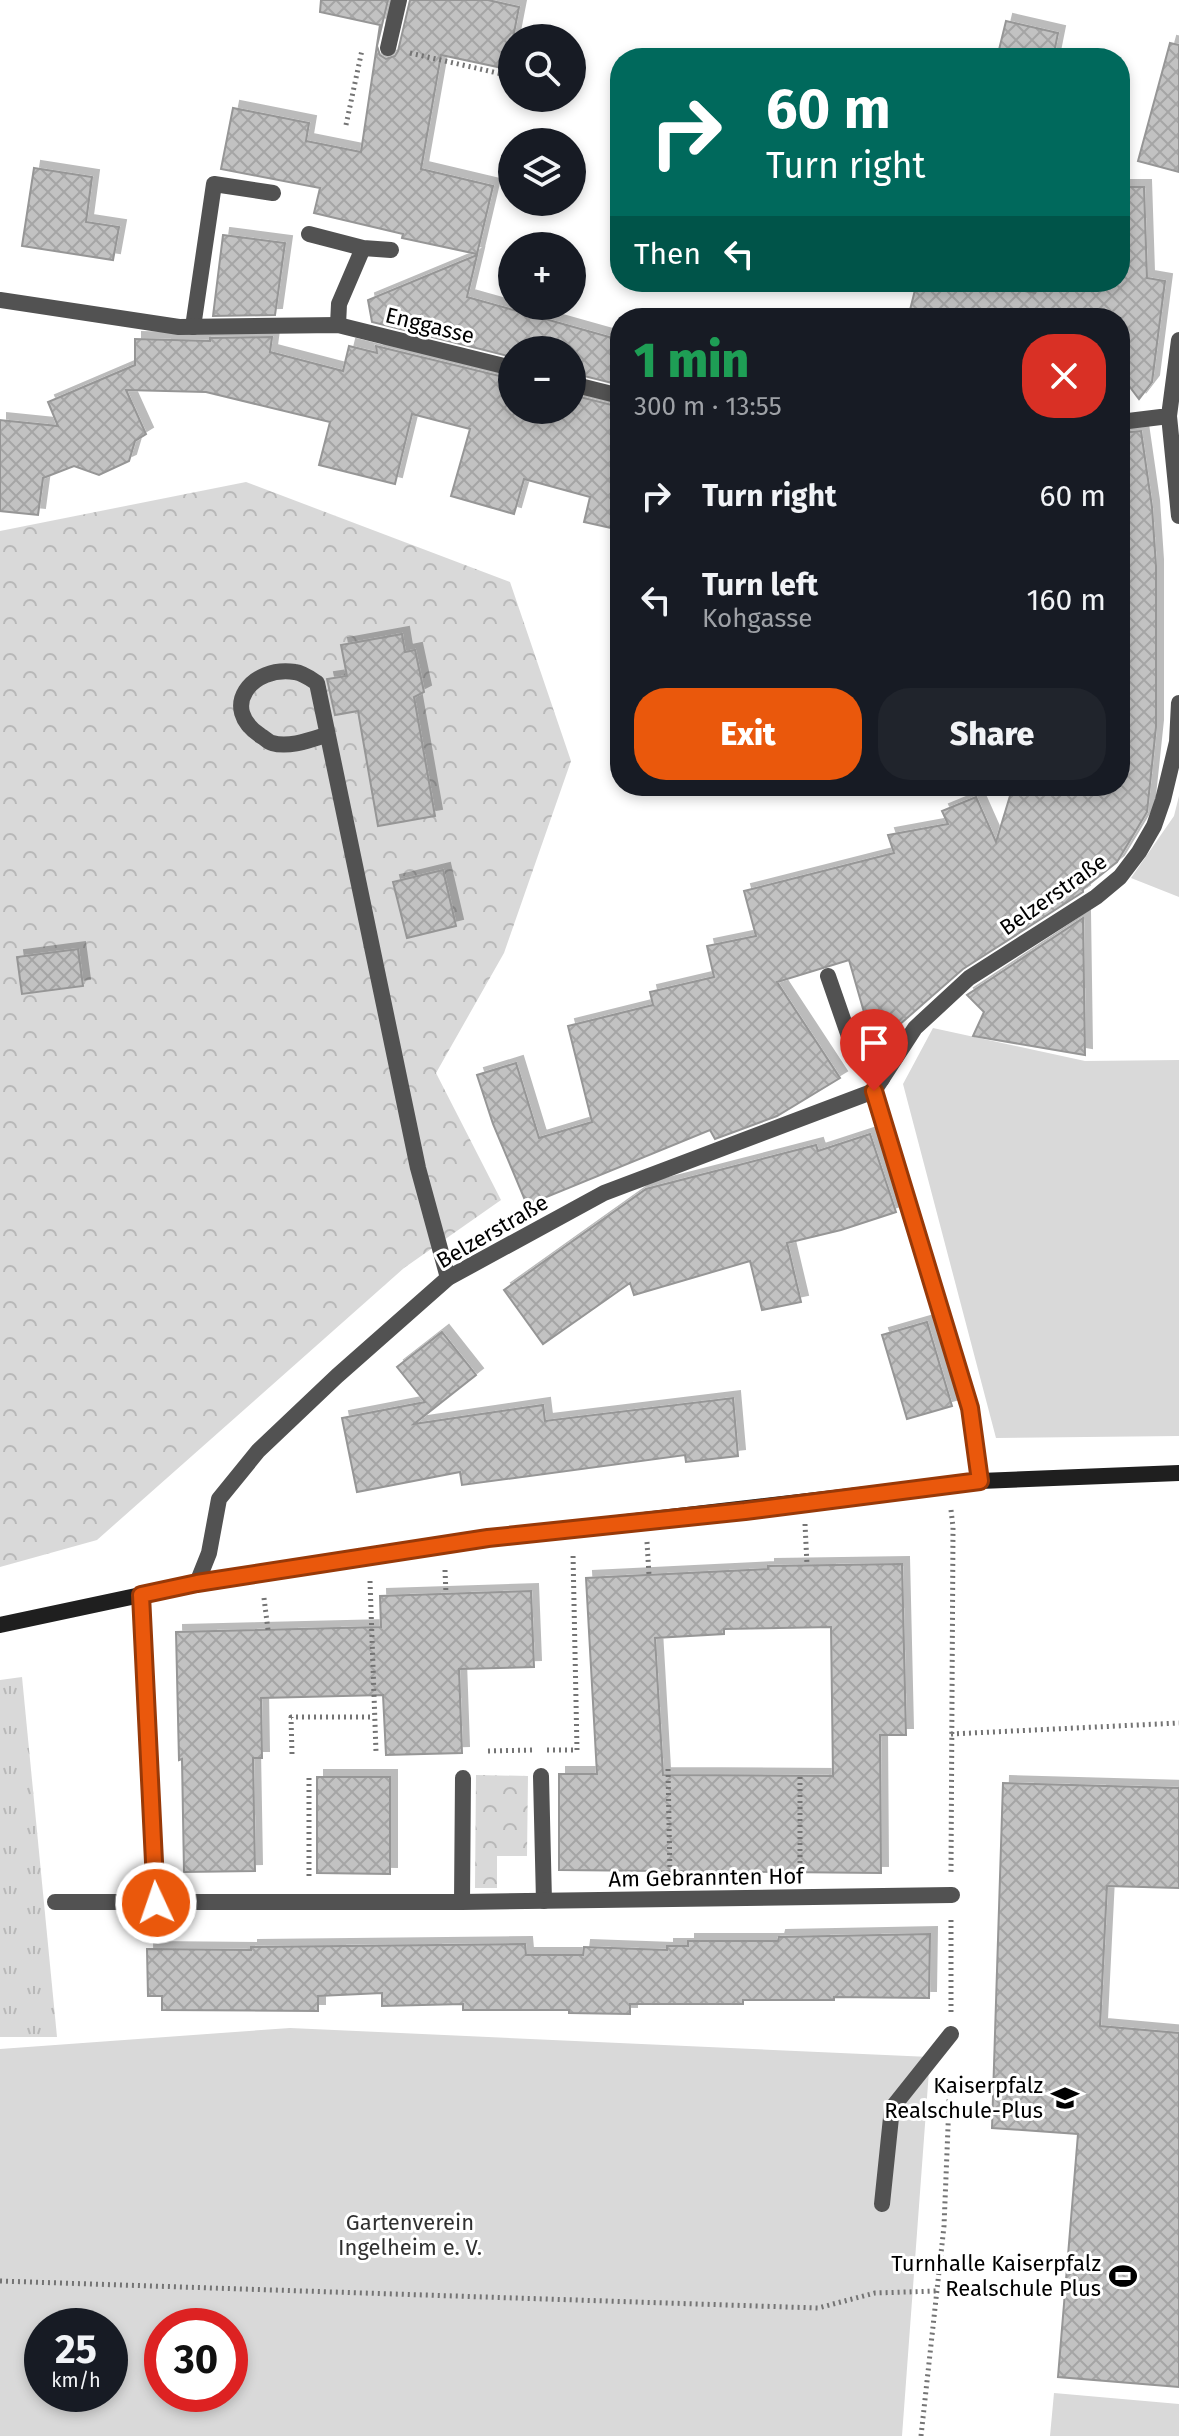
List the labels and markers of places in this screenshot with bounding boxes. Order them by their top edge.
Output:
pin [840,1009,908,1091]
place label: Kaiserpfalz Realschule-Plus [884,2072,1043,2124]
school or university icon: Kaiserpfalz Realschule-Plus [1050,2083,1080,2113]
place label: Turnhalle Kaiserpfalz Realschule Plus [891,2250,1101,2302]
sports icon: Turnhalle Kaiserpfalz Realschule Plus [1108,2261,1138,2291]

